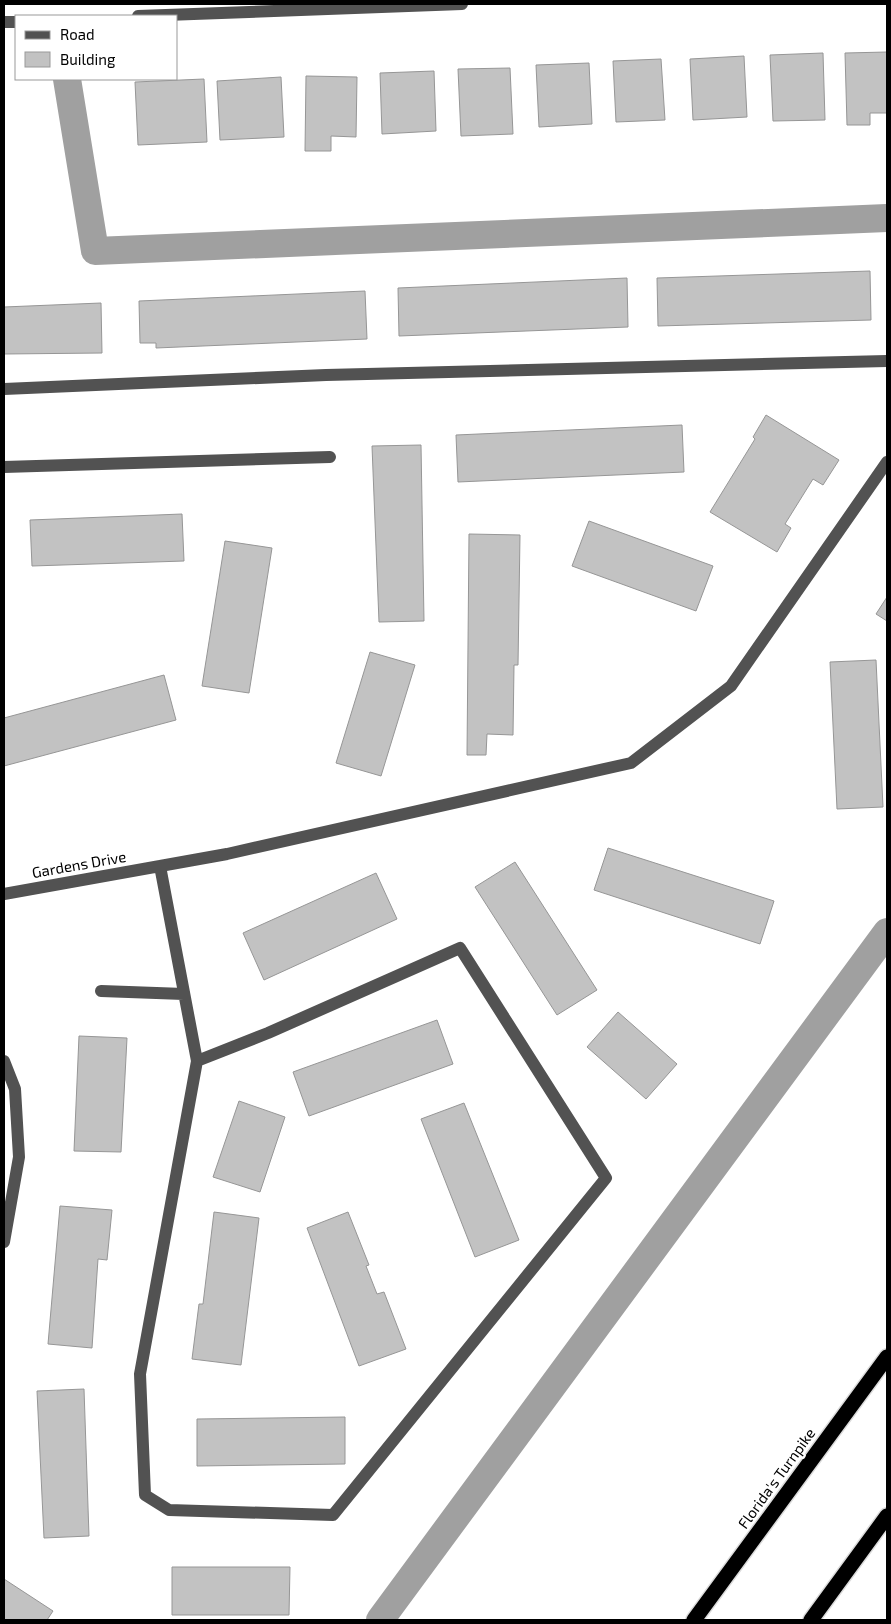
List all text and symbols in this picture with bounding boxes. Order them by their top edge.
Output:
legend [15,15,178,80]
text: Road [60,25,95,43]
text: Building [60,50,116,68]
street label: Gardens Drive [30,847,128,881]
street label: Florida's Turnpike [734,1424,818,1532]

